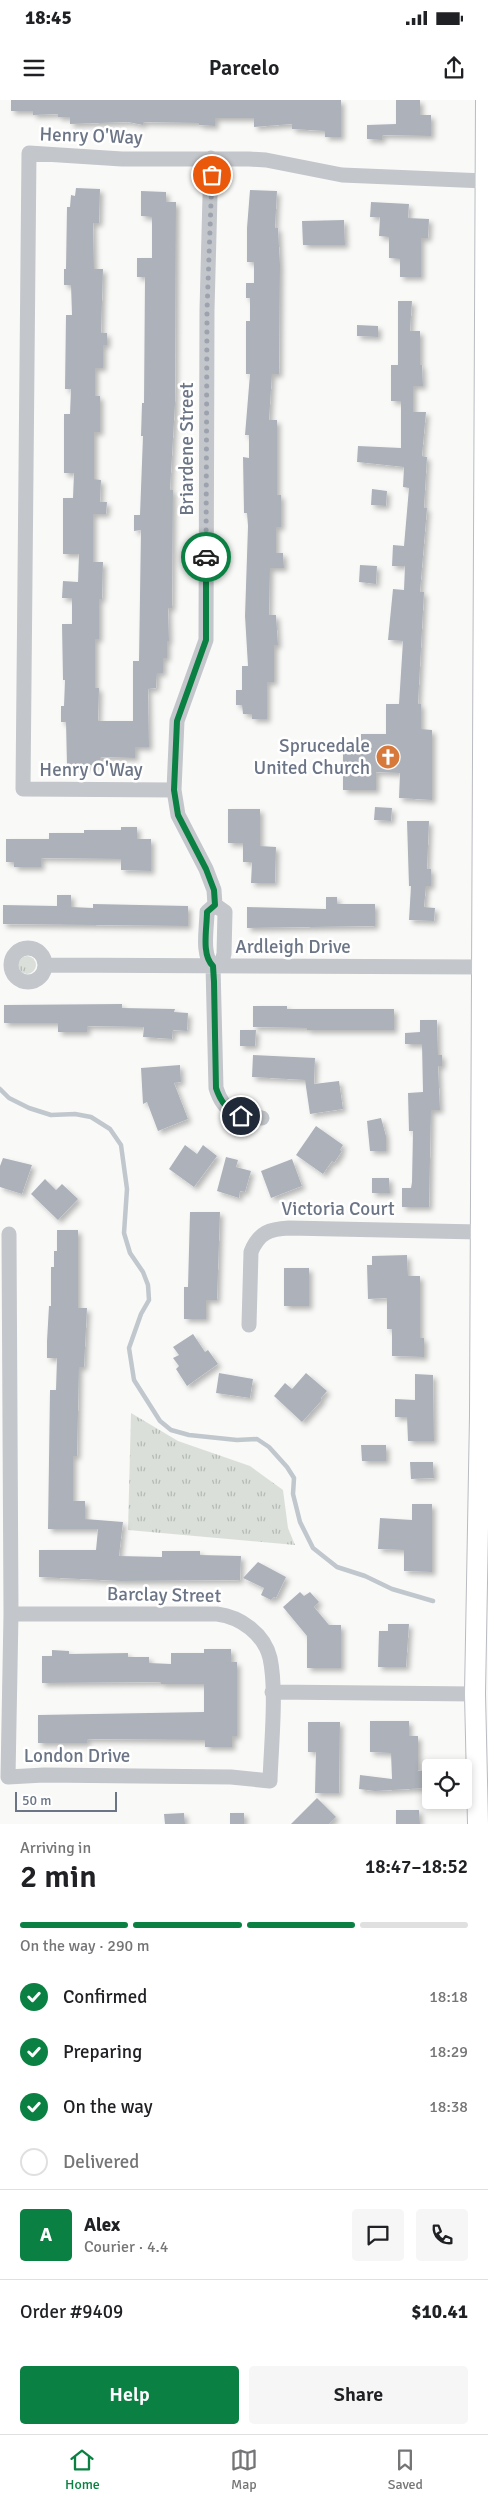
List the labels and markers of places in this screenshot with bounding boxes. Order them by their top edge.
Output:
pin [191,154,233,196]
place label: Sprucedale United Church [253,734,370,780]
church icon: Sprucedale United Church [375,744,401,770]
pin [220,1095,262,1137]

